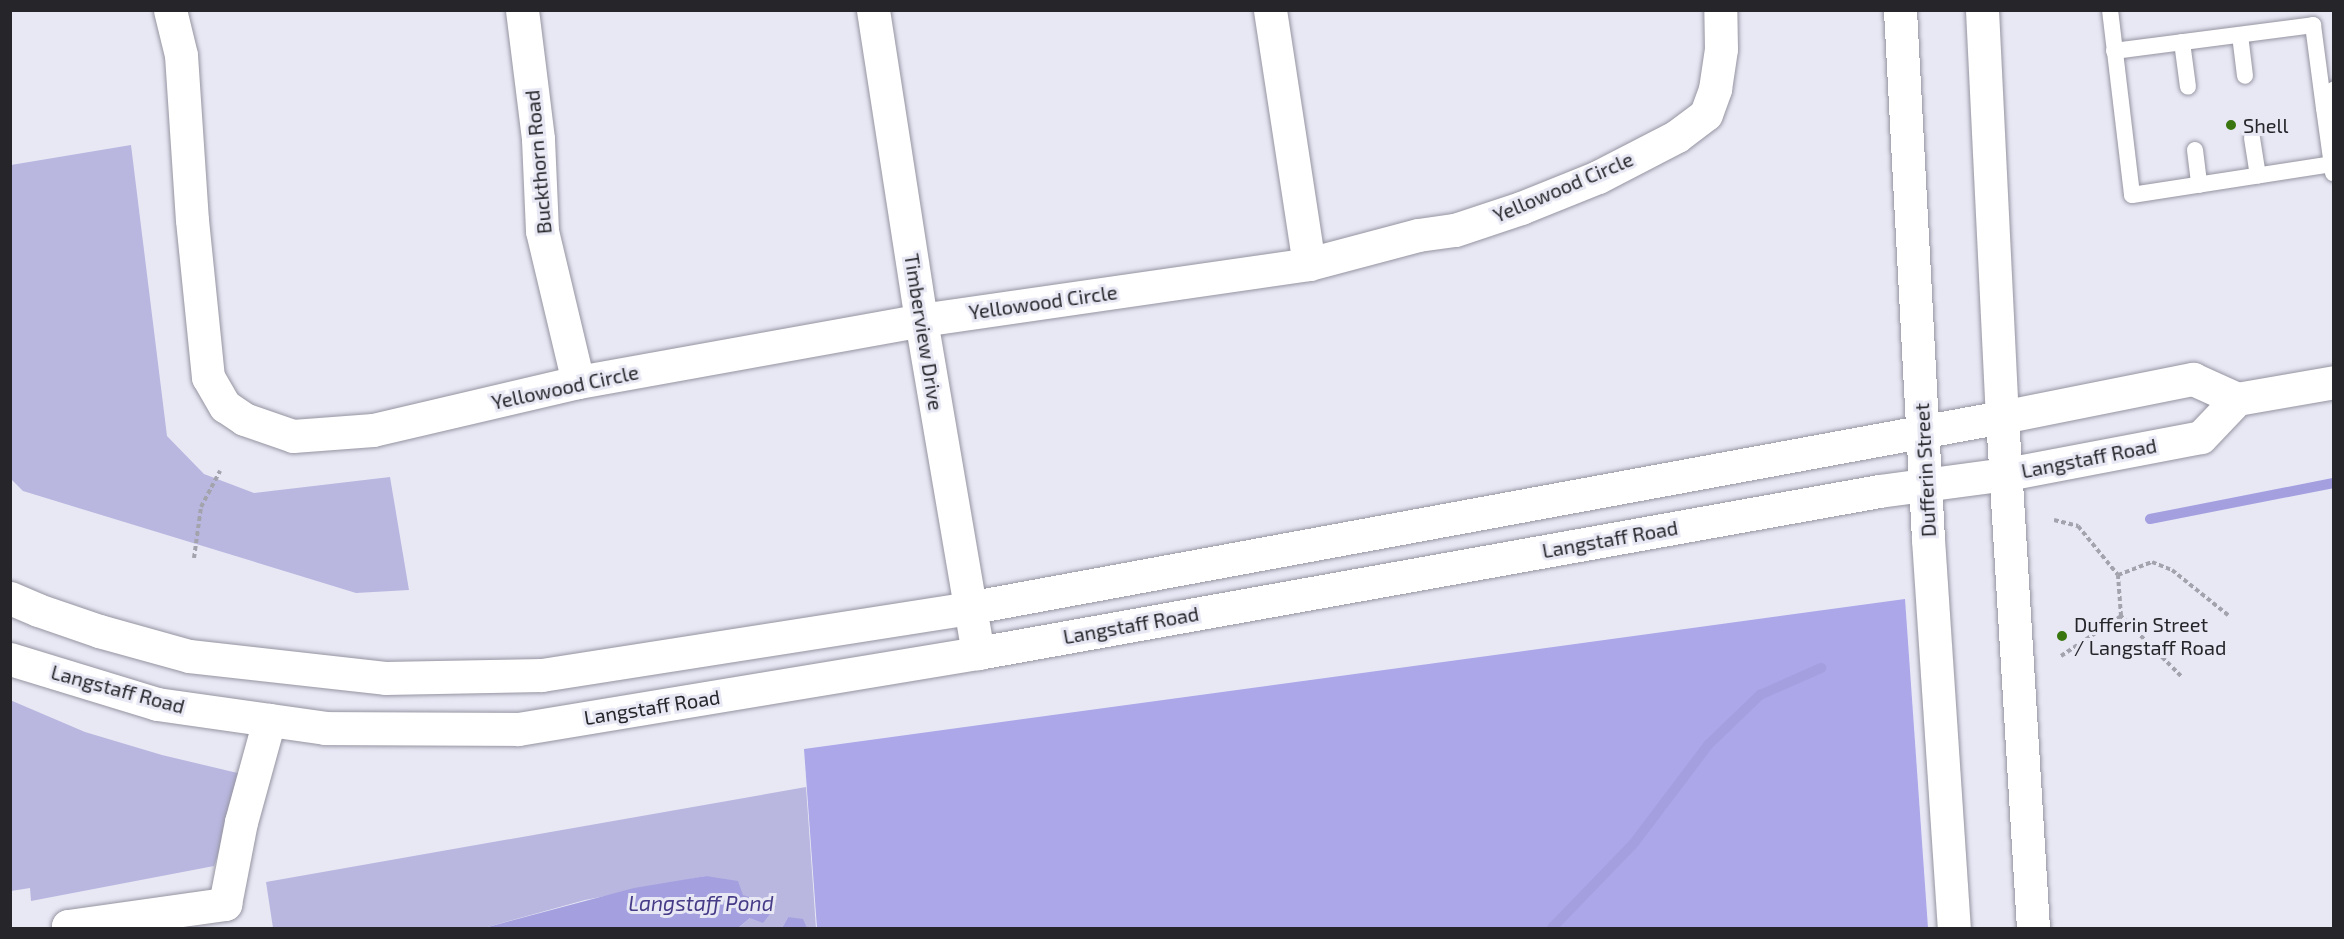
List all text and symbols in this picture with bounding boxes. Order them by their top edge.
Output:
street label: Buckthorn Road [520,89,556,235]
place label: Shell [2243,113,2288,137]
marker: Shell [2224,118,2238,132]
street label: Yellowood Circle [1489,147,1637,227]
street label: Timberview Drive [900,252,948,412]
street label: Yellowood Circle [967,280,1119,324]
street label: Yellowood Circle [489,360,641,414]
street label: Dufferin Street [1910,402,1940,538]
street label: Langstaff Road [2019,433,2159,483]
street label: Langstaff Road [1540,515,1680,563]
street label: Langstaff Road [1061,601,1201,649]
place label: Dufferin Street / Langstaff Road [2074,612,2226,659]
marker: Dufferin Street / Langstaff Road [2055,629,2069,643]
street label: Langstaff Road [48,660,188,718]
street label: Langstaff Road [582,684,722,730]
water label: Langstaff Pond [628,890,774,916]

